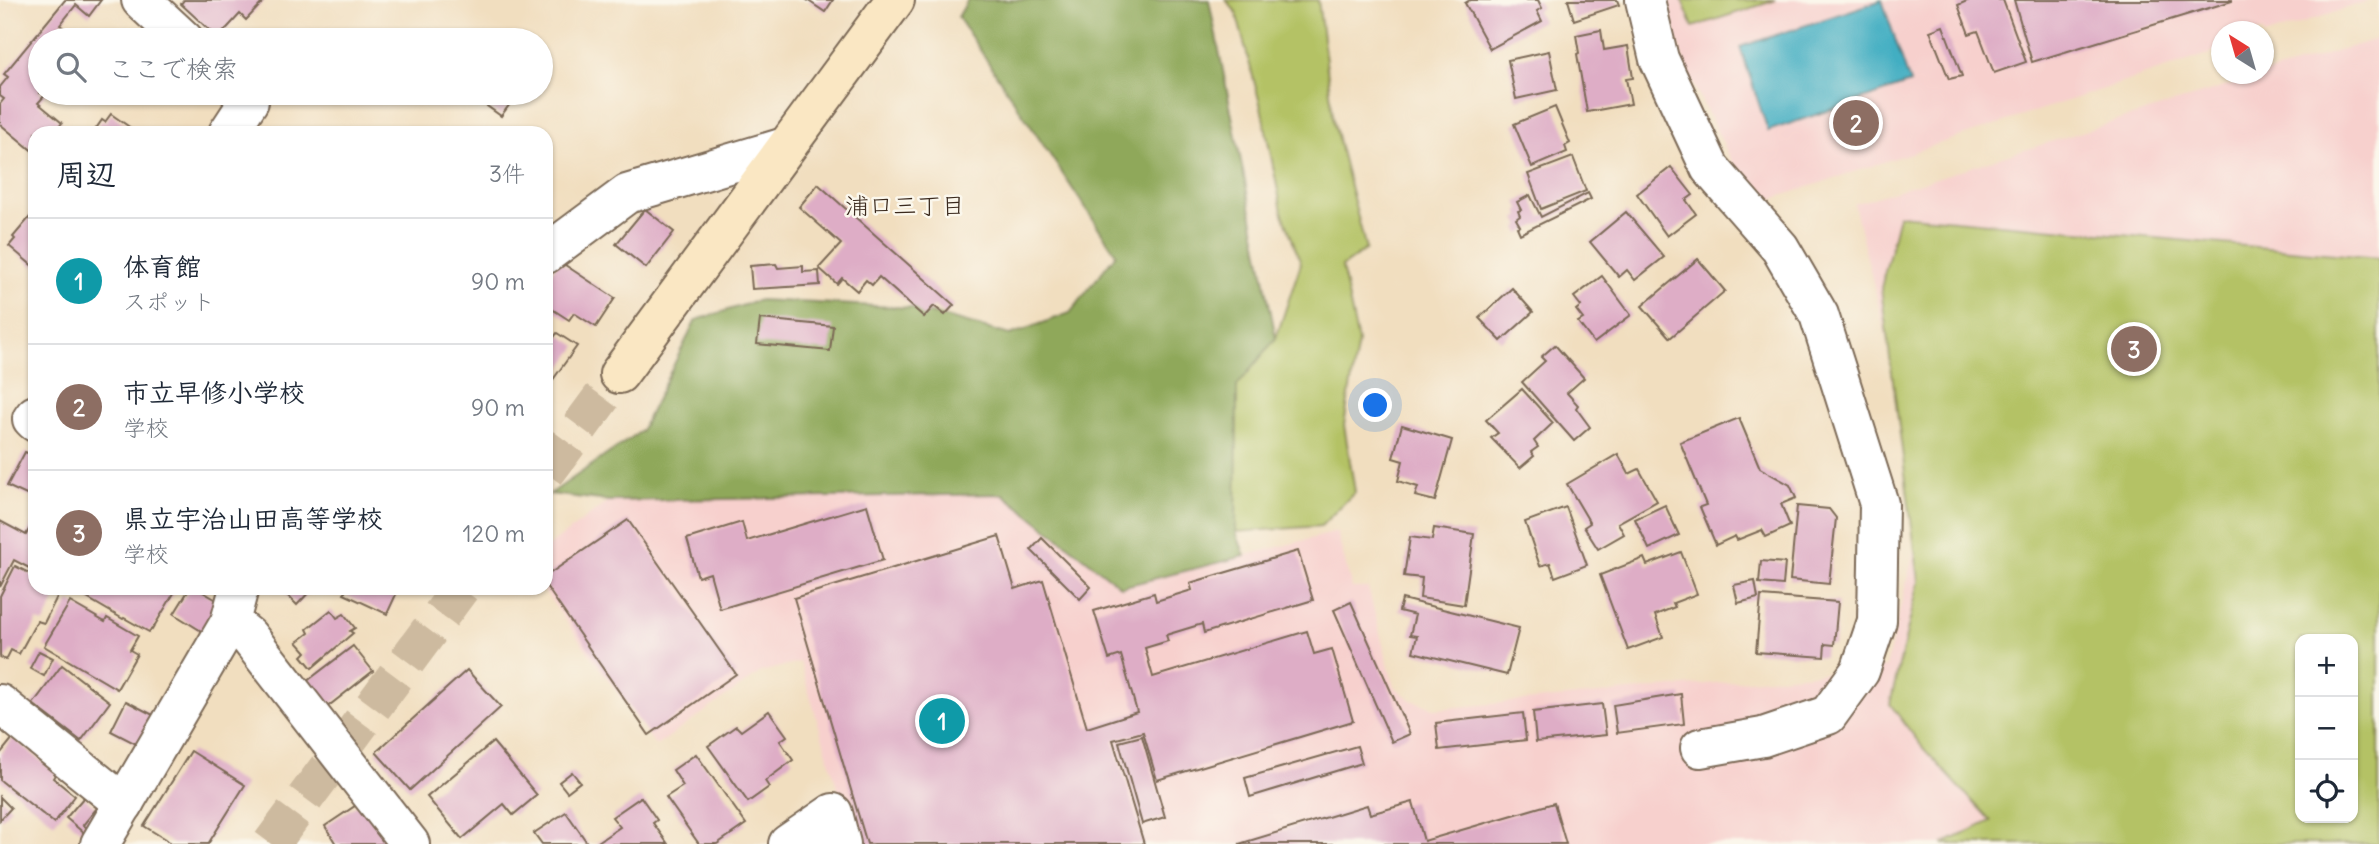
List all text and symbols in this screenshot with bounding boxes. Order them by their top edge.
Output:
north arrow [2211,21,2274,84]
search box [28,28,553,105]
icon: search [52,48,90,86]
text: ここで検索 [108,52,238,85]
pin: 2 [1833,97,1879,149]
text: 周辺 [56,155,116,193]
text: 3件 [489,159,525,188]
district label: 浦口三丁目 [845,190,965,220]
text: 体育館 [123,250,201,283]
text: 1 [74,267,84,296]
text: 90 m [471,267,525,296]
text: スポット [123,287,215,316]
pin: 3 [2111,323,2157,375]
text: 市立早修小学校 [123,376,305,409]
your location [1358,388,1392,422]
text: 2 [73,393,85,422]
text: 90 m [471,393,525,422]
text: 学校 [123,413,169,442]
text: 県立宇治山田高等学校 [123,502,383,535]
text: 3 [72,519,86,548]
text: 120 m [462,519,525,548]
text: 学校 [123,539,169,568]
map controls [2295,634,2358,823]
button: + [2295,634,2358,697]
pin: 1 [919,695,965,747]
button: − [2295,697,2358,760]
button: locate [2295,760,2358,823]

